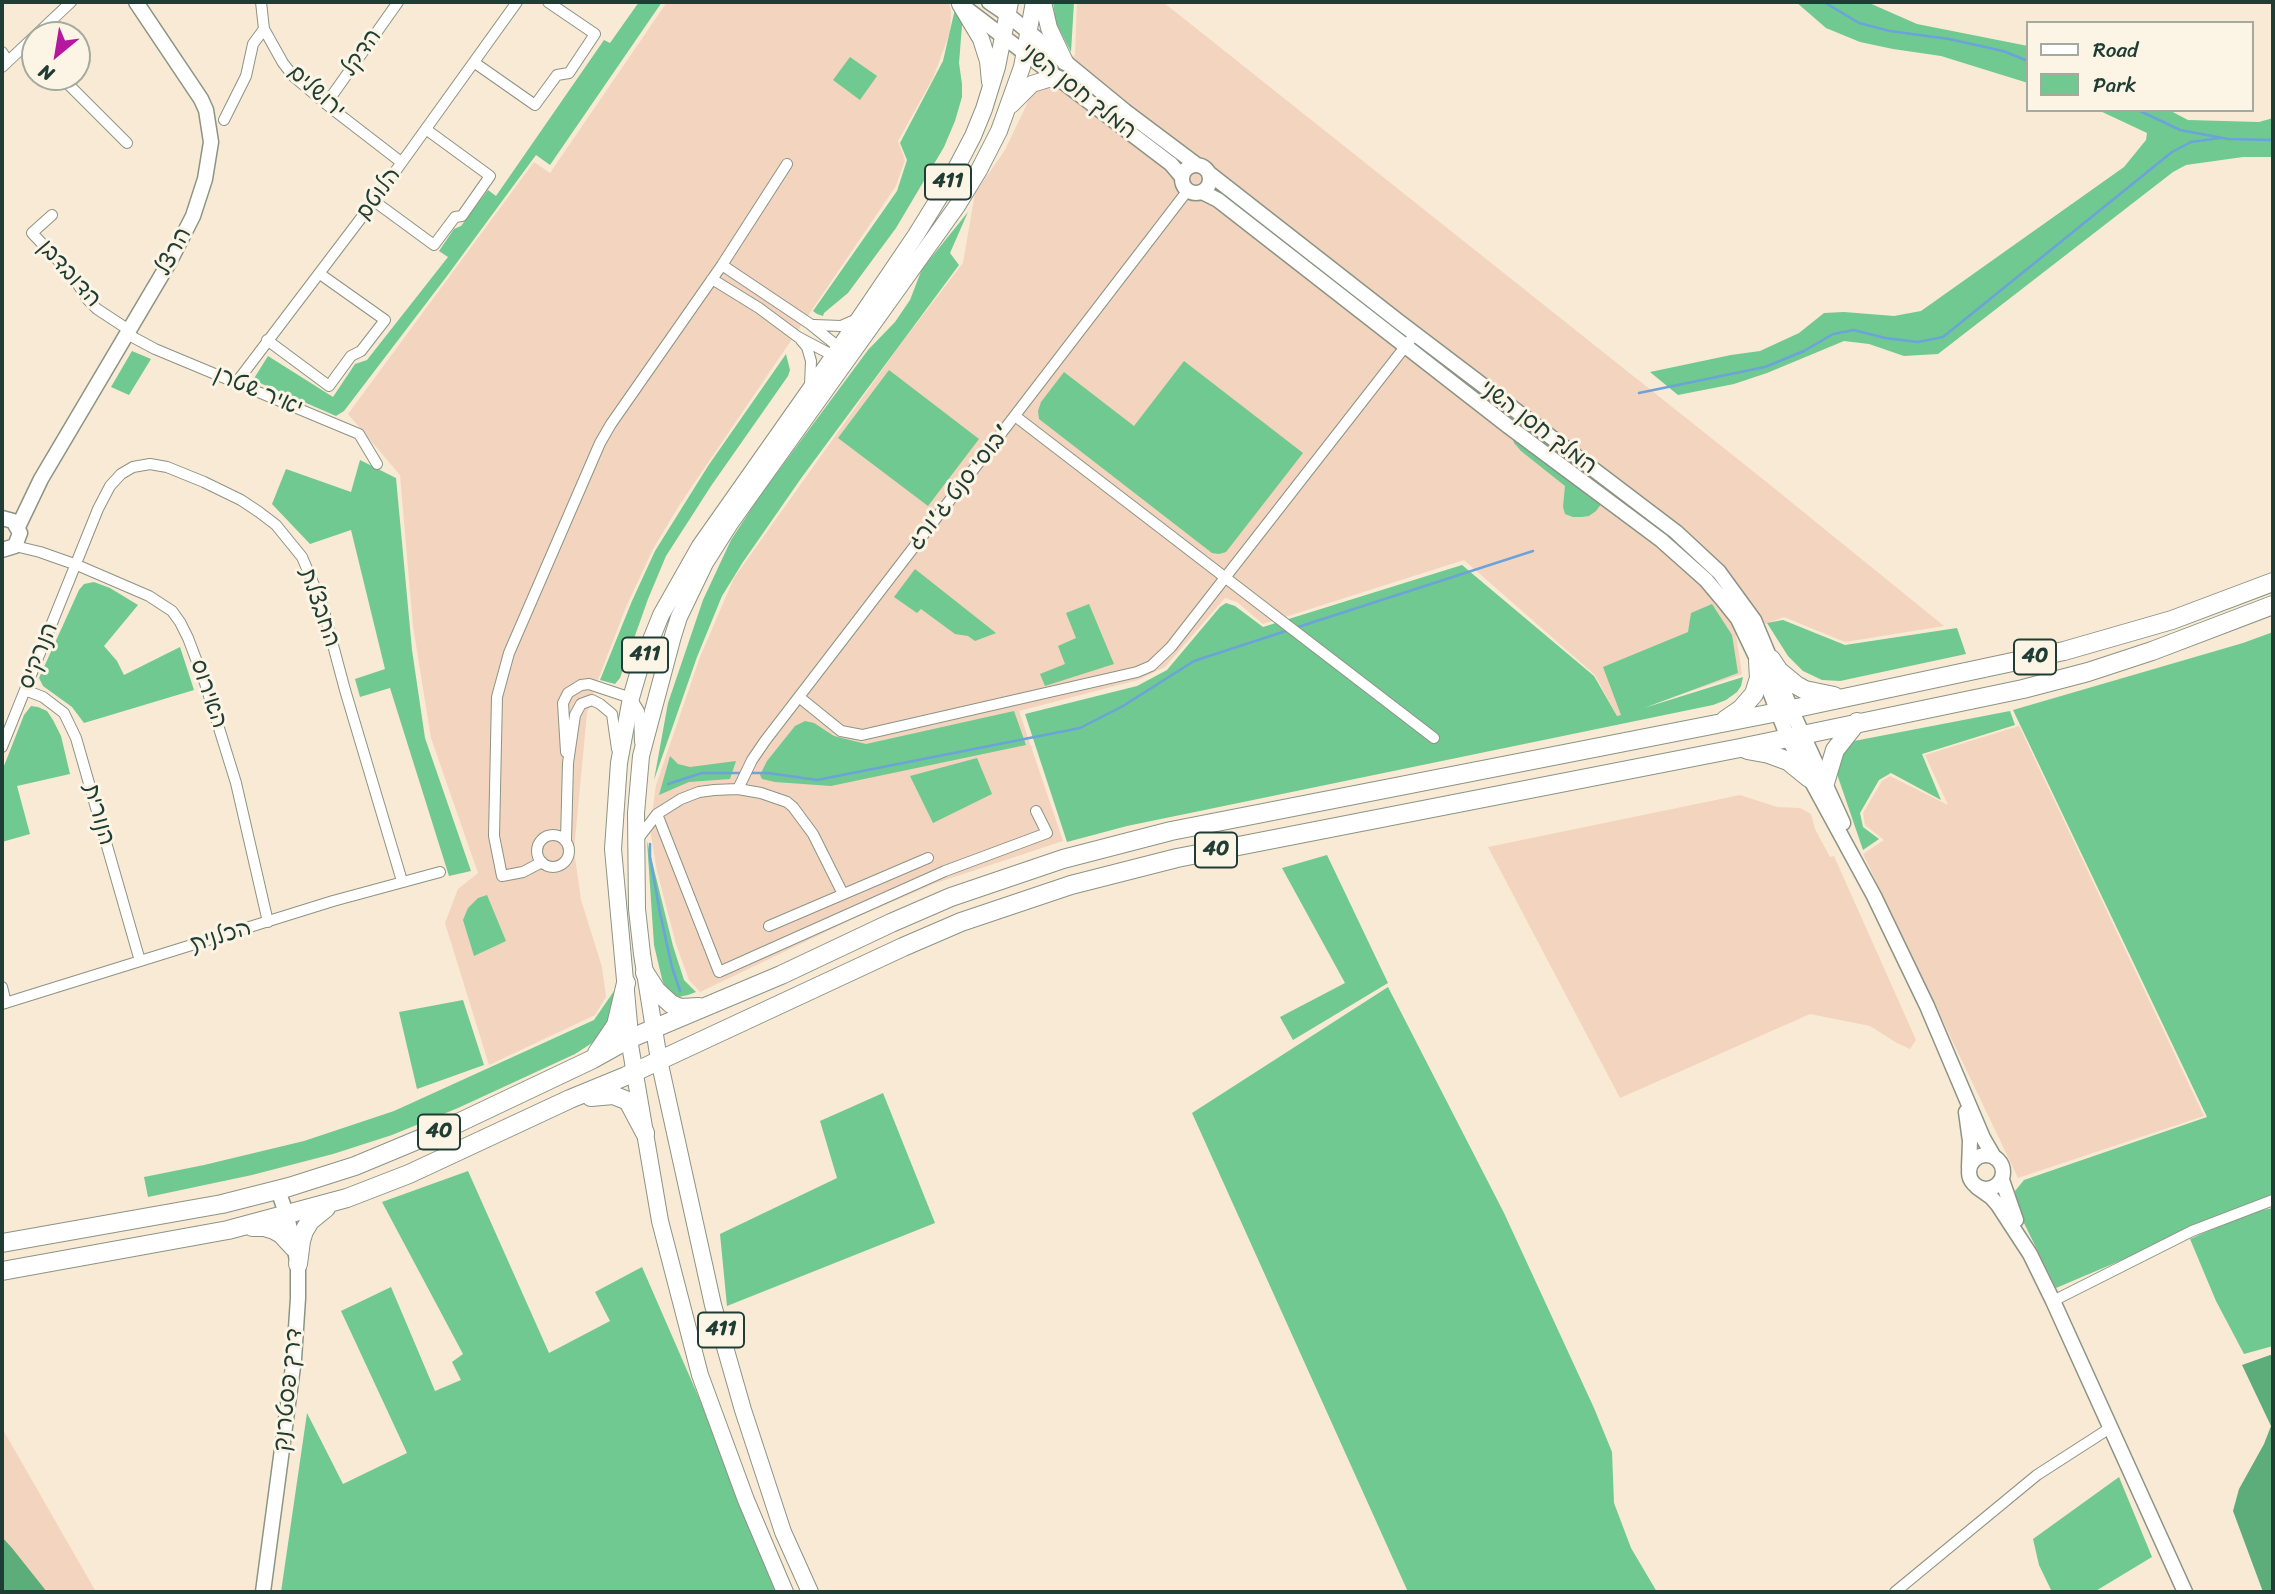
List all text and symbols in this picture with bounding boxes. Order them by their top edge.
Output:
north arrow [21,21,91,91]
legend [2026,21,2254,112]
street label: הדקל [336,24,388,82]
text: Road [2093,31,2138,69]
street label: המלך חסן השני [1015,38,1141,146]
text: N [32,55,60,90]
street label: ירושלים [282,59,350,125]
text: Park [2093,66,2136,104]
street label: הלוטם [351,162,407,226]
road number: 411 [925,164,971,200]
street label: הרצל [150,223,198,281]
street label: הדובדבן [31,234,107,314]
street label: יאיר שטרן [210,361,306,423]
street label: המלך חסן השני [1474,375,1602,481]
street label: בוסי סנט ג'ורג' [903,420,1017,556]
street label: החבצלת [293,565,345,651]
street label: הנרקיס [13,619,65,693]
road number: 411 [622,638,668,672]
road number: 40 [2014,640,2056,674]
street label: האירוס [183,656,233,732]
street label: הנורית [76,781,120,849]
road number: 40 [1195,832,1237,868]
street label: הכלנית [187,915,255,959]
road number: 40 [418,1114,460,1150]
road number: 411 [698,1312,744,1348]
street label: דרך פסטרנק [269,1327,309,1453]

